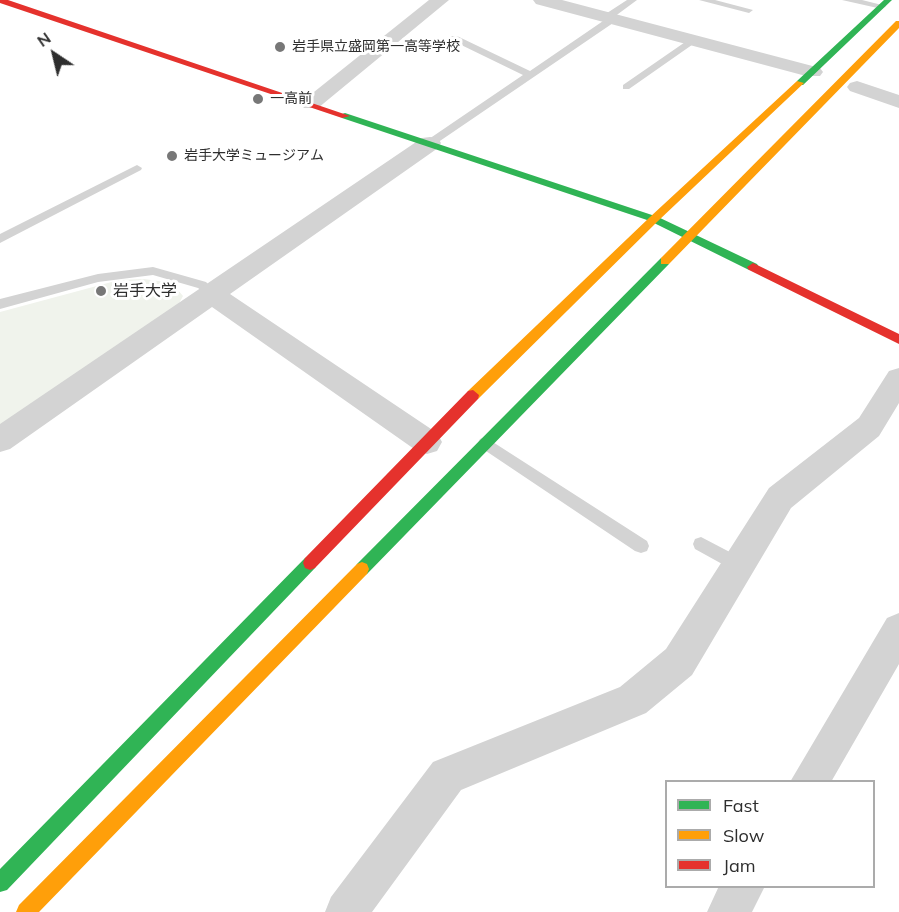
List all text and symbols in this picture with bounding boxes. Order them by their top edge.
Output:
north arrow [24,24,84,84]
text: N [33,28,54,51]
place label: 岩手県立盛岡第一高等学校 [292,39,460,55]
marker: 岩手県立盛岡第一高等学校 [273,40,287,54]
place label: 一高前 [270,91,312,107]
marker: 一高前 [251,92,265,106]
place label: 岩手大学ミュージアム [184,148,324,164]
marker: 岩手大学ミュージアム [165,149,179,163]
place label: 岩手大学 [113,281,177,301]
marker: 岩手大学 [94,284,108,298]
legend [665,780,875,888]
text: Fast [723,794,759,817]
text: Slow [723,824,764,847]
text: Jam [723,854,756,877]

